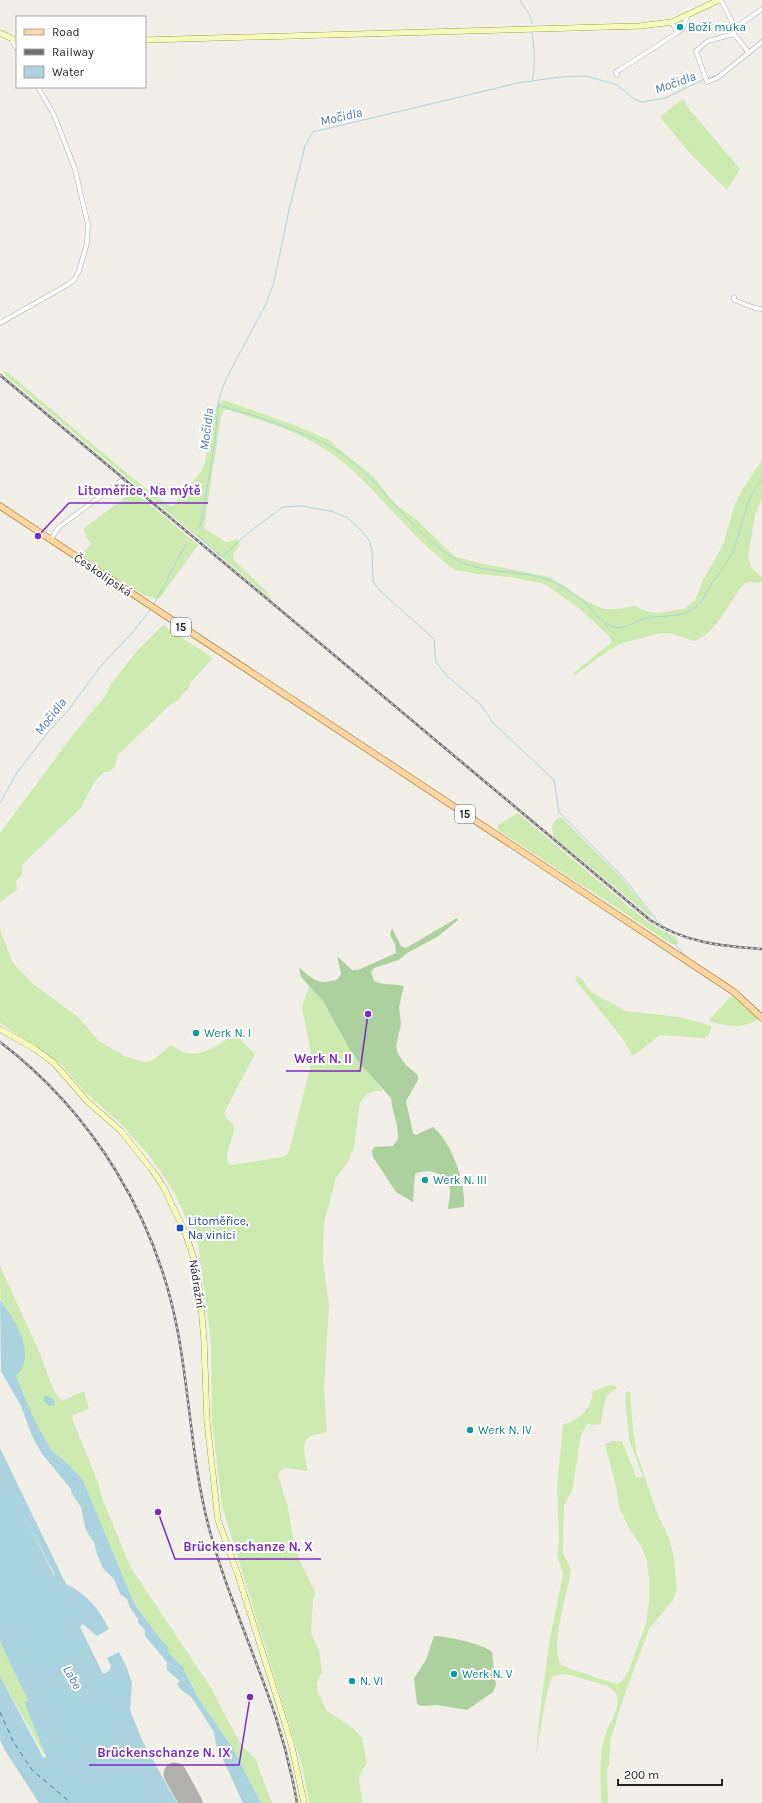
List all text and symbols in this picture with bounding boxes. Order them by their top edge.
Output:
legend [16,16,146,88]
place label: Boží muka [688,20,746,34]
marker: Boží muka [675,22,685,32]
text: Road [52,25,80,39]
text: Railway [52,45,94,59]
text: Water [52,65,85,79]
water label: Močidla [653,68,698,97]
water label: Močidla [319,104,364,129]
water label: Močidla [196,407,217,451]
callout: Litoměřice, Na mýtě [69,478,208,503]
text: Litoměřice, Na mýtě [77,483,201,498]
street label: Českolipská [71,550,135,599]
road number: 15 [171,618,191,636]
water label: Močidla [31,695,70,738]
road number: 15 [455,805,475,823]
place label: Werk N. I [204,1026,251,1040]
marker: Werk N. I [191,1028,201,1038]
callout: Werk N. II [286,1046,360,1071]
text: Werk N. II [294,1051,352,1066]
place label: Werk N. III [433,1173,487,1187]
marker: Werk N. III [420,1175,430,1185]
place label: Litoměřice, Na vinici [188,1214,249,1242]
marker: Litoměřice, Na vinici [175,1223,185,1233]
street label: Nádražní [186,1259,208,1310]
place label: Werk N. IV [478,1423,532,1437]
marker: Werk N. IV [465,1425,475,1435]
callout: Brückenschanze N. X [175,1534,321,1559]
text: Brückenschanze N. X [183,1539,313,1554]
water label: Labe [60,1663,85,1692]
place label: Werk N. V [462,1667,513,1681]
marker: Werk N. V [449,1669,459,1679]
place label: N. VI [360,1674,383,1688]
marker: N. VI [347,1676,357,1686]
callout: Brückenschanze N. IX [89,1740,239,1765]
text: Brückenschanze N. IX [97,1745,231,1760]
scale bar [618,1761,722,1787]
text: 200 m [624,1768,659,1782]

